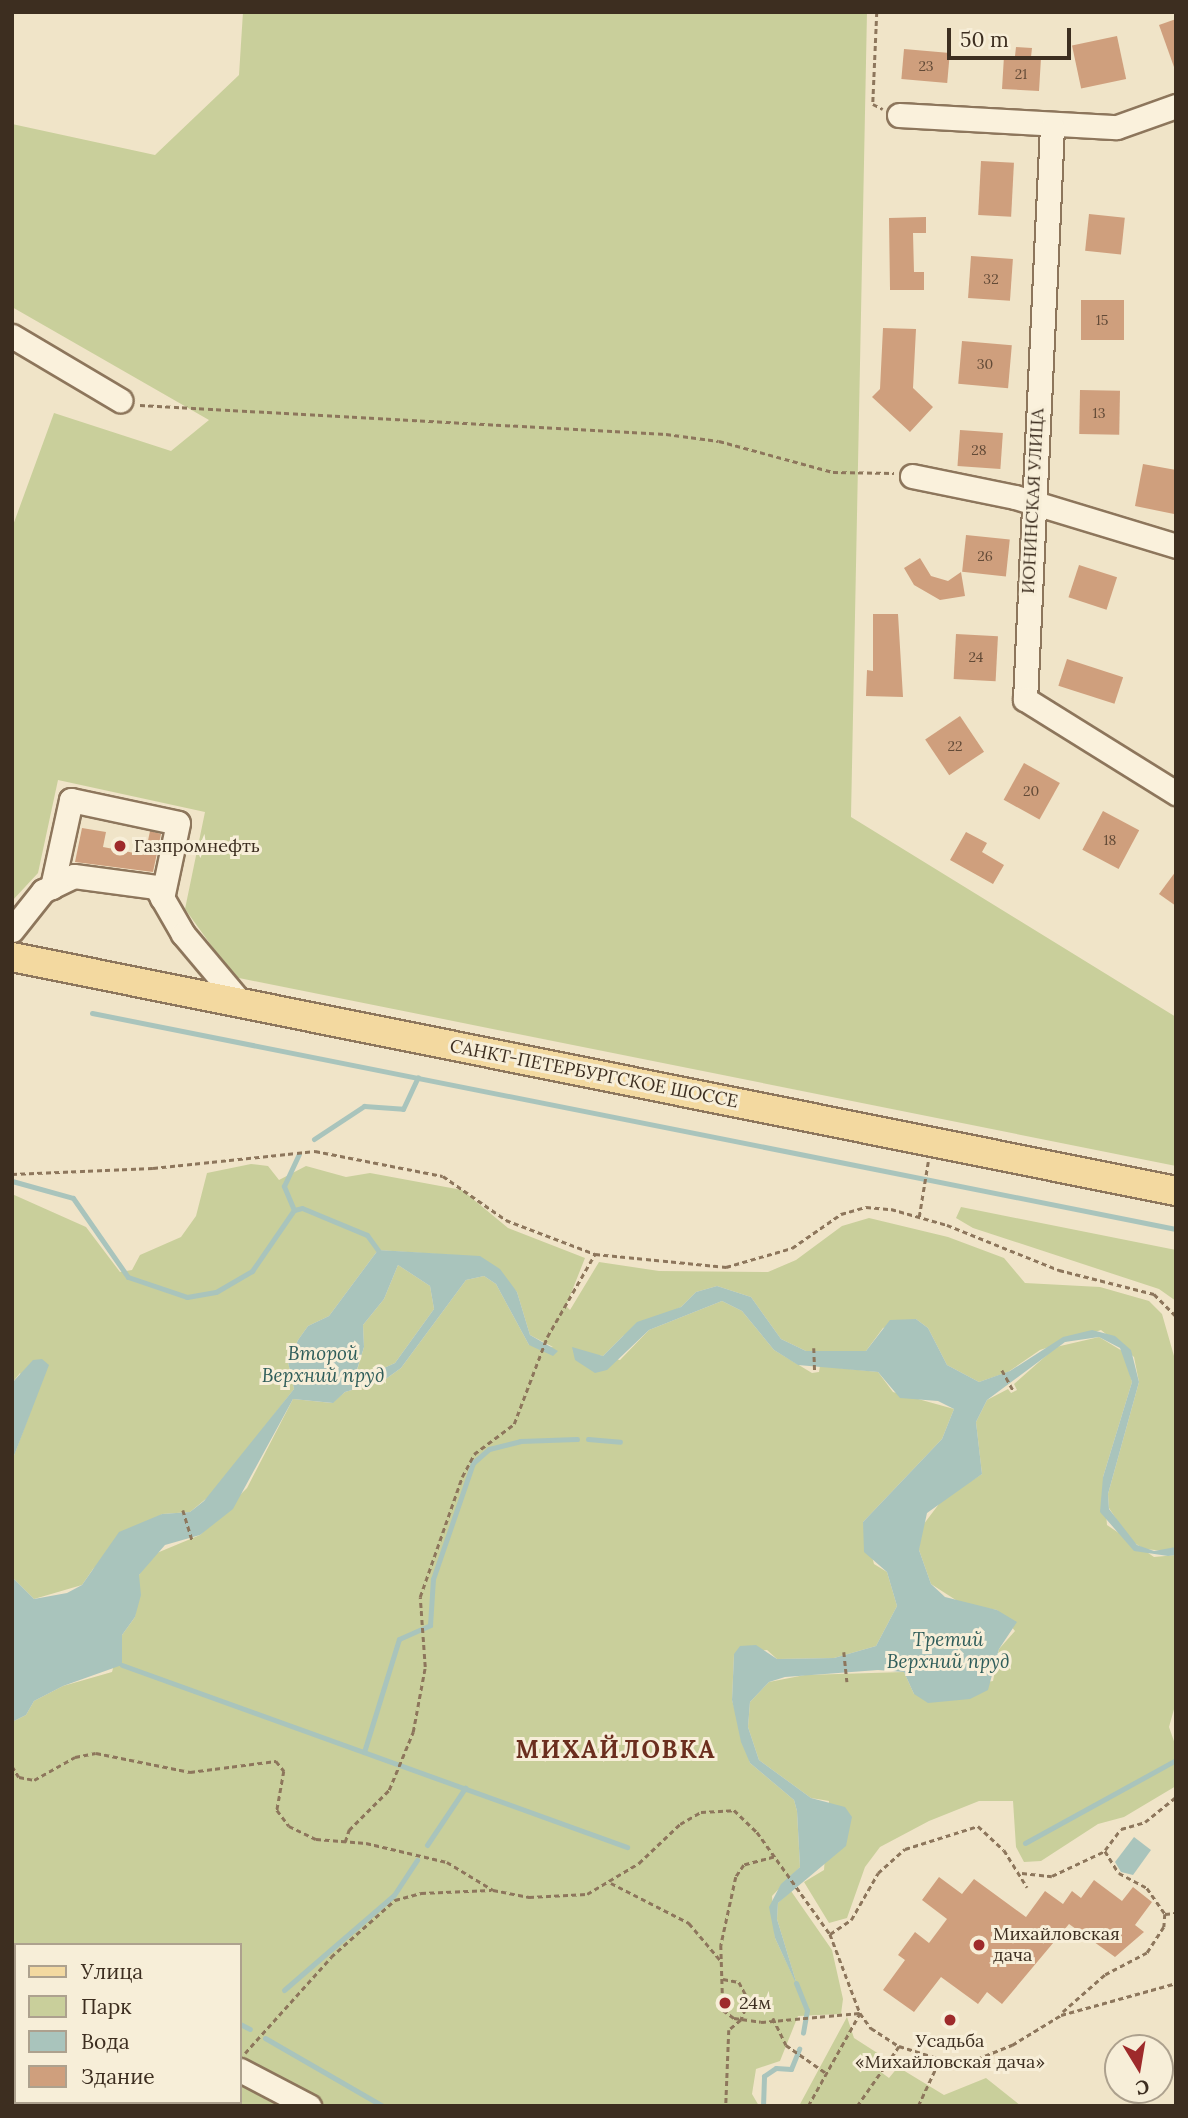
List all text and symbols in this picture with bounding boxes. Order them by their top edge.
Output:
scale bar [950,14,1074,58]
text: 50 m [960,26,1009,53]
house number: 23 [918,58,934,74]
house number: 21 [1015,66,1027,82]
house number: 32 [983,271,999,287]
house number: 15 [1096,312,1108,328]
house number: 30 [977,356,993,372]
house number: 13 [1093,405,1105,421]
street label: ИОНИНСКАЯ УЛИЦА [1017,408,1049,594]
house number: 28 [971,442,987,458]
house number: 26 [977,548,993,564]
house number: 24 [969,649,983,665]
house number: 22 [947,738,963,754]
house number: 20 [1023,783,1039,799]
house number: 18 [1104,832,1116,848]
place label: Газпромнефть [134,835,260,857]
marker: Газпромнефть [112,838,128,854]
street label: САНКТ-ПЕТЕРБУРГСКОЕ ШОССЕ [448,1035,740,1113]
water label: Второй Верхний пруд [262,1343,384,1387]
water label: Третий Верхний пруд [887,1629,1009,1673]
district label: МИХАЙЛОВКА [517,1736,715,1764]
place label: Михайловская дача [993,1924,1120,1966]
marker: Михайловская дача [971,1937,987,1953]
legend [14,1943,242,2104]
text: Улица [81,1958,143,1985]
place label: 24м [739,1992,771,2014]
text: Парк [81,1993,131,2020]
marker: 24м [717,1995,733,2011]
marker: Усадьба «Михайловская дача» [942,2012,958,2028]
text: Вода [81,2028,130,2055]
place label: Усадьба «Михайловская дача» [855,2031,1045,2074]
north arrow [1104,2034,1174,2104]
text: Здание [81,2063,155,2090]
text: С [1134,2075,1151,2101]

